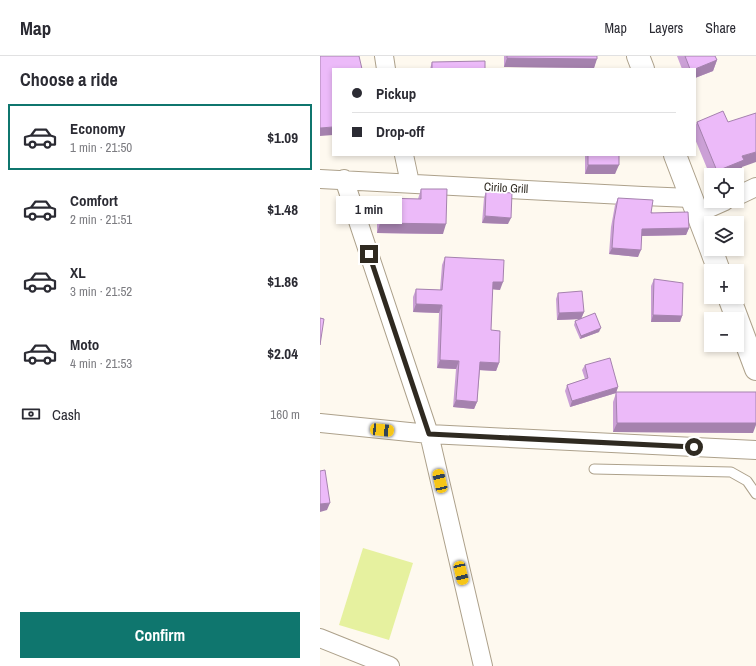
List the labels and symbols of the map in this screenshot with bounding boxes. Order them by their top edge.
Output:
street label: Cirilo Grill [483,179,529,197]
callout: 1 min [336,196,402,224]
route end [360,245,378,263]
car [369,423,395,437]
route start [685,438,703,456]
car [431,468,449,494]
car [452,560,470,586]

